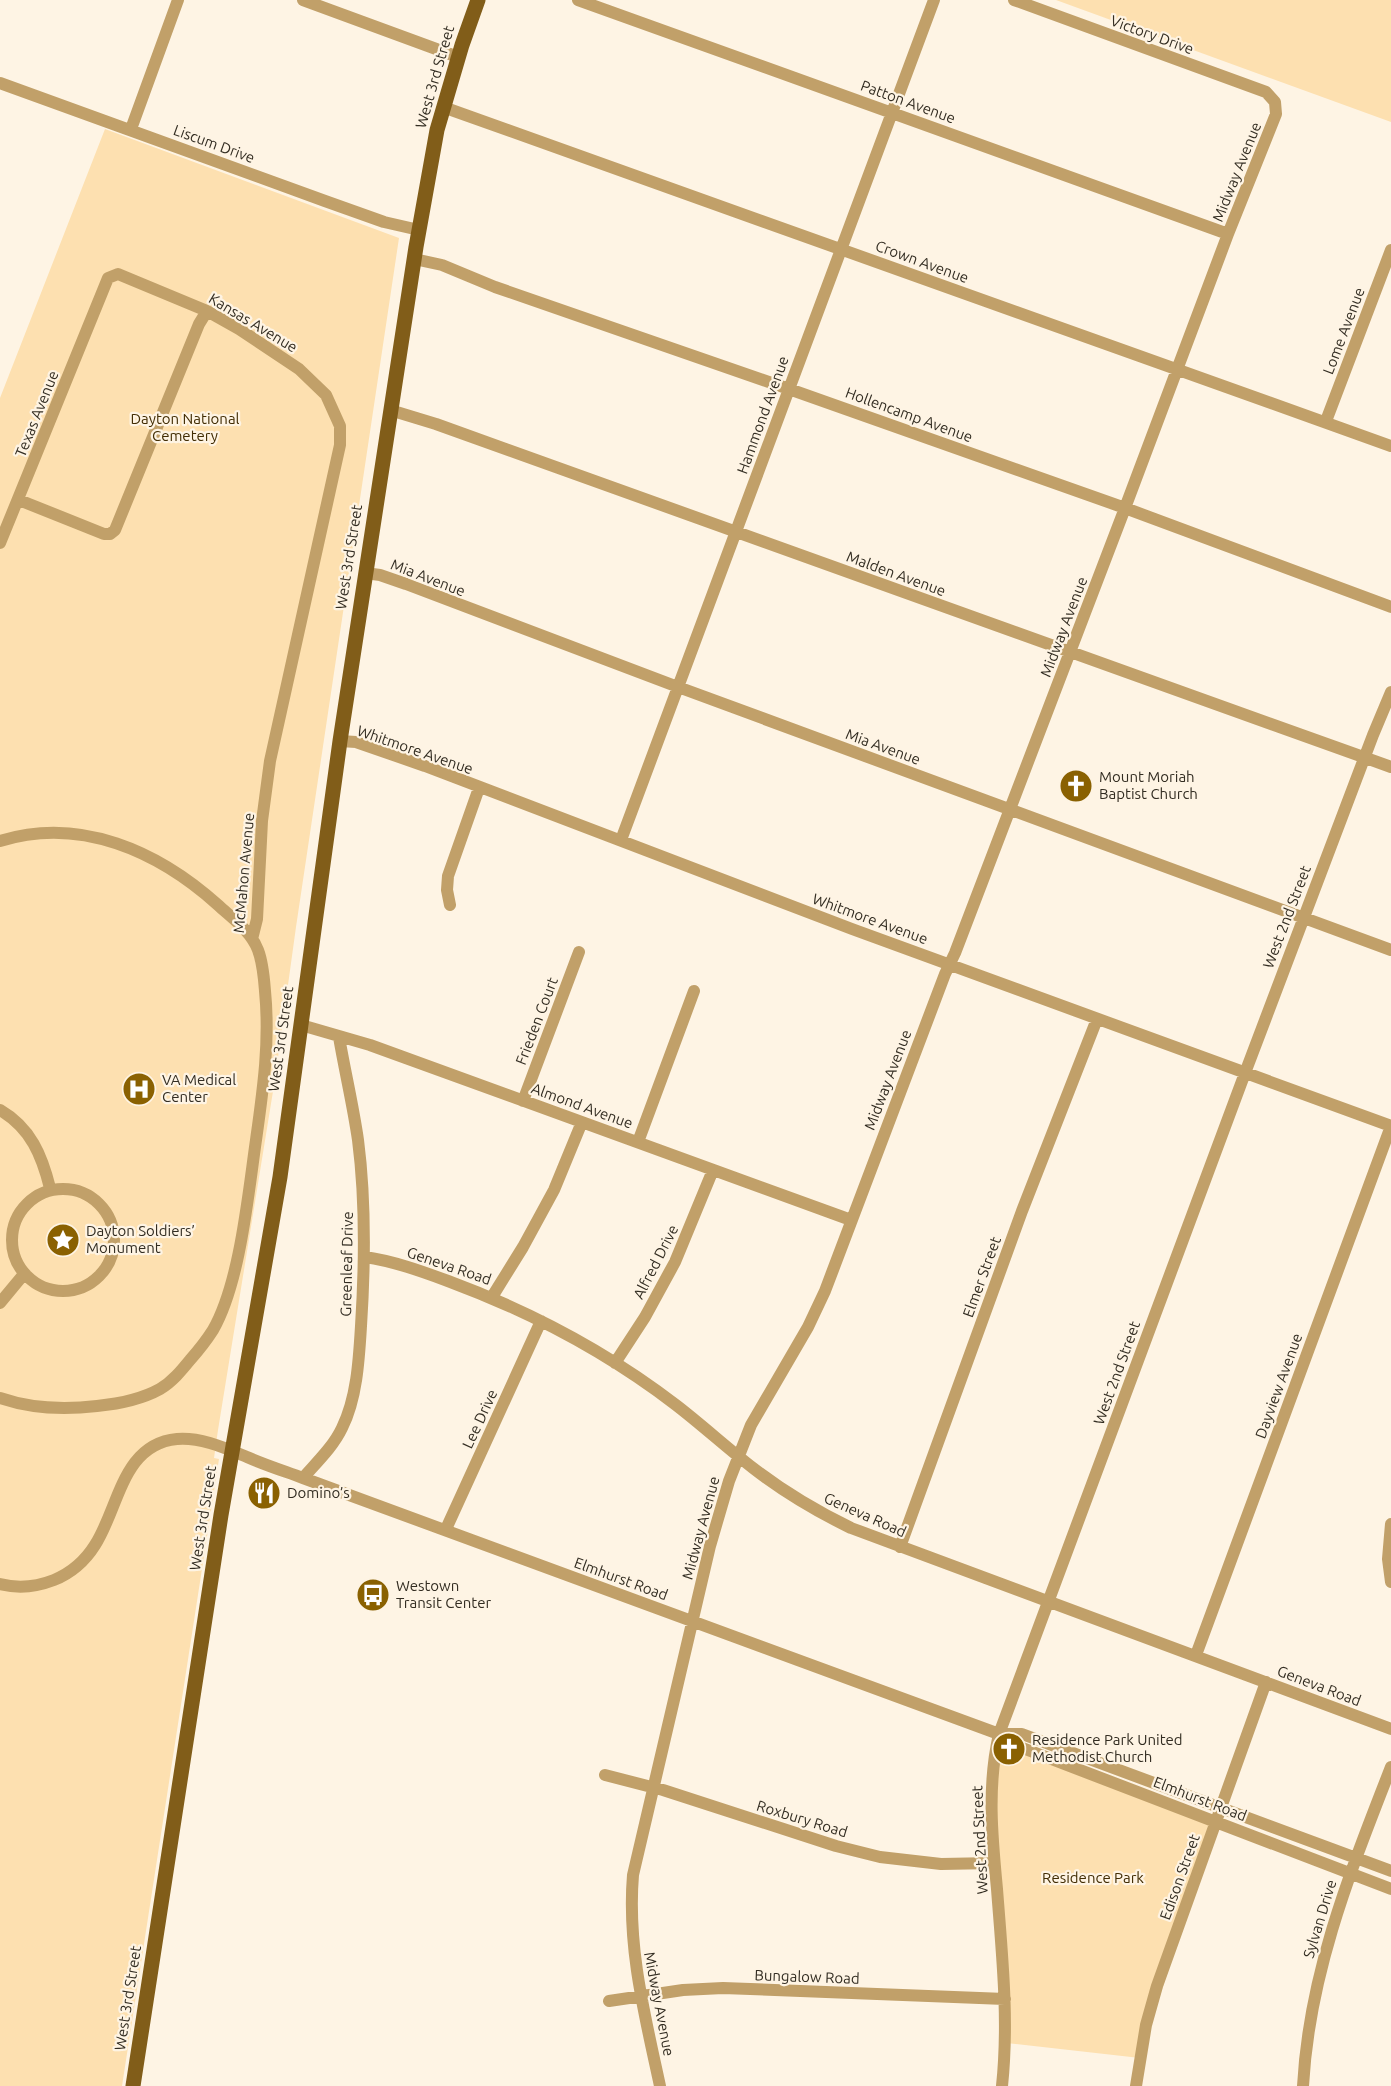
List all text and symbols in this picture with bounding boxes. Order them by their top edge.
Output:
street label: Victory Drive [1108,12,1196,57]
street label: West 3rd Street [412,23,457,130]
street label: Patton Avenue [858,77,958,127]
street label: Midway Avenue [1209,119,1264,224]
street label: Liscum Drive [171,121,257,166]
street label: Crown Avenue [873,237,971,286]
street label: Lome Avenue [1319,285,1368,377]
street label: Kansas Avenue [206,290,301,356]
street label: Hammond Avenue [733,354,792,476]
street label: Texas Avenue [11,368,62,459]
street label: Hollencamp Avenue [843,384,975,445]
park label: Dayton National Cemetery [130,410,240,444]
street label: West 3rd Street [332,503,365,611]
street label: Malden Avenue [844,548,948,599]
street label: Mia Avenue [389,556,468,600]
street label: Midway Avenue [1037,574,1090,679]
street label: Whitmore Avenue [355,722,475,777]
street label: Mia Avenue [843,725,923,768]
church icon: Mount Moriah Baptist Church [1058,768,1094,804]
place label: Mount Moriah Baptist Church [1099,768,1198,802]
street label: McMahon Avenue [230,812,257,934]
street label: West 2nd Street [1259,863,1314,971]
street label: Whitmore Avenue [810,890,930,947]
street label: Frieden Court [512,975,561,1067]
street label: West 3rd Street [265,985,296,1093]
street label: Midway Avenue [861,1027,914,1132]
hospital icon: VA Medical Center [121,1071,157,1107]
place label: VA Medical Center [162,1071,236,1105]
street label: Almond Avenue [529,1079,635,1132]
street label: Greenleaf Drive [337,1211,356,1317]
place icon: Dayton Soldiers’ Monument [45,1222,81,1258]
place label: Dayton Soldiers’ Monument [86,1222,195,1256]
street label: Alfred Drive [630,1222,682,1302]
street label: Elmer Street [959,1234,1004,1319]
street label: Geneva Road [405,1243,494,1288]
street label: West 2nd Street [1090,1319,1143,1427]
street label: Dayview Avenue [1252,1331,1305,1441]
street label: Lee Drive [459,1387,501,1451]
street label: West 3rd Street [186,1464,219,1572]
street label: Midway Avenue [679,1474,722,1581]
restaurant icon: Domino’s [246,1475,282,1511]
place label: Domino’s [287,1484,350,1501]
street label: Geneva Road [822,1489,909,1540]
street label: Elmhurst Road [572,1554,670,1603]
bus stop icon: Westown Transit Center [355,1577,391,1613]
place label: Westown Transit Center [396,1577,491,1611]
street label: Geneva Road [1275,1662,1363,1709]
church icon: Residence Park United Methodist Church [991,1731,1027,1767]
place label: Residence Park United Methodist Church [1032,1731,1183,1765]
street label: Elmhurst Road [1151,1773,1249,1824]
street label: West 2nd Street [968,1785,991,1895]
street label: Roxbury Road [755,1797,850,1840]
street label: Edison Street [1156,1832,1203,1922]
park label: Residence Park [1042,1869,1144,1886]
street label: Sylvan Drive [1300,1877,1340,1960]
street label: West 3rd Street [111,1944,144,2052]
street label: Midway Avenue [641,1950,678,2058]
street label: Bungalow Road [754,1966,860,1987]

